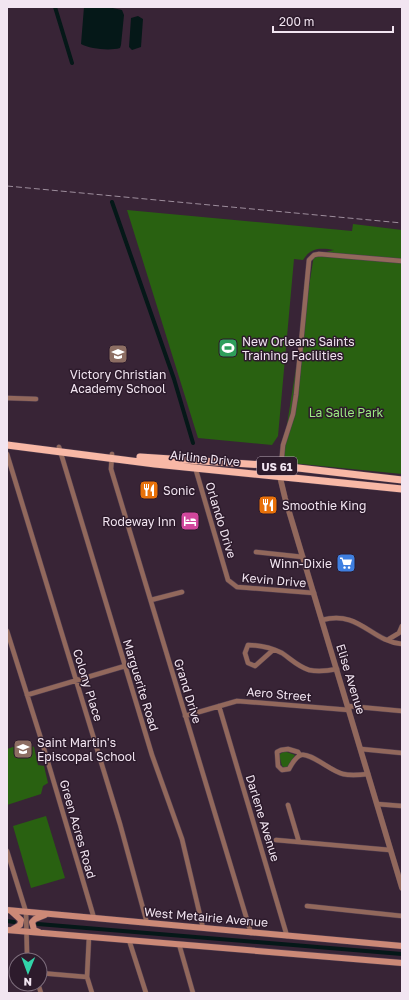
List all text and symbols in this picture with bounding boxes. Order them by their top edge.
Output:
scale bar [273,8,393,34]
text: 200 m [279,14,314,29]
place label: New Orleans Saints Training Facilities [242,334,355,363]
sports icon: New Orleans Saints Training Facilities [217,337,239,359]
school or university icon: Victory Christian Academy School [107,343,129,365]
place label: Victory Christian Academy School [70,367,166,396]
park label: La Salle Park [309,405,384,420]
street label: Airline Drive [169,447,241,469]
road number: US 61 [257,457,297,475]
restaurant icon: Sonic [138,479,160,501]
street label: Orlando Drive [202,480,240,560]
place label: Sonic [163,483,195,498]
restaurant icon: Smoothie King [257,494,279,516]
place label: Smoothie King [282,498,366,513]
hotel icon: Rodeway Inn [179,510,201,532]
place label: Rodeway Inn [102,514,176,529]
supermarket icon: Winn-Dixie [335,552,357,574]
place label: Winn-Dixie [270,556,332,571]
street label: Kevin Drive [241,570,307,590]
street label: Marguerite Road [120,637,162,733]
street label: Elise Avenue [333,642,369,716]
street label: Colony Place [70,647,106,723]
street label: Grand Drive [171,657,205,725]
street label: Aero Street [246,684,312,704]
place label: Saint Martin's Episcopal School [37,735,136,764]
school or university icon: Saint Martin's Episcopal School [12,738,34,760]
street label: Darlene Avenue [243,773,283,863]
street label: Green Acres Road [57,778,99,880]
street label: West Metairie Avenue [143,904,269,930]
north arrow [8,952,48,992]
text: N [24,976,32,989]

